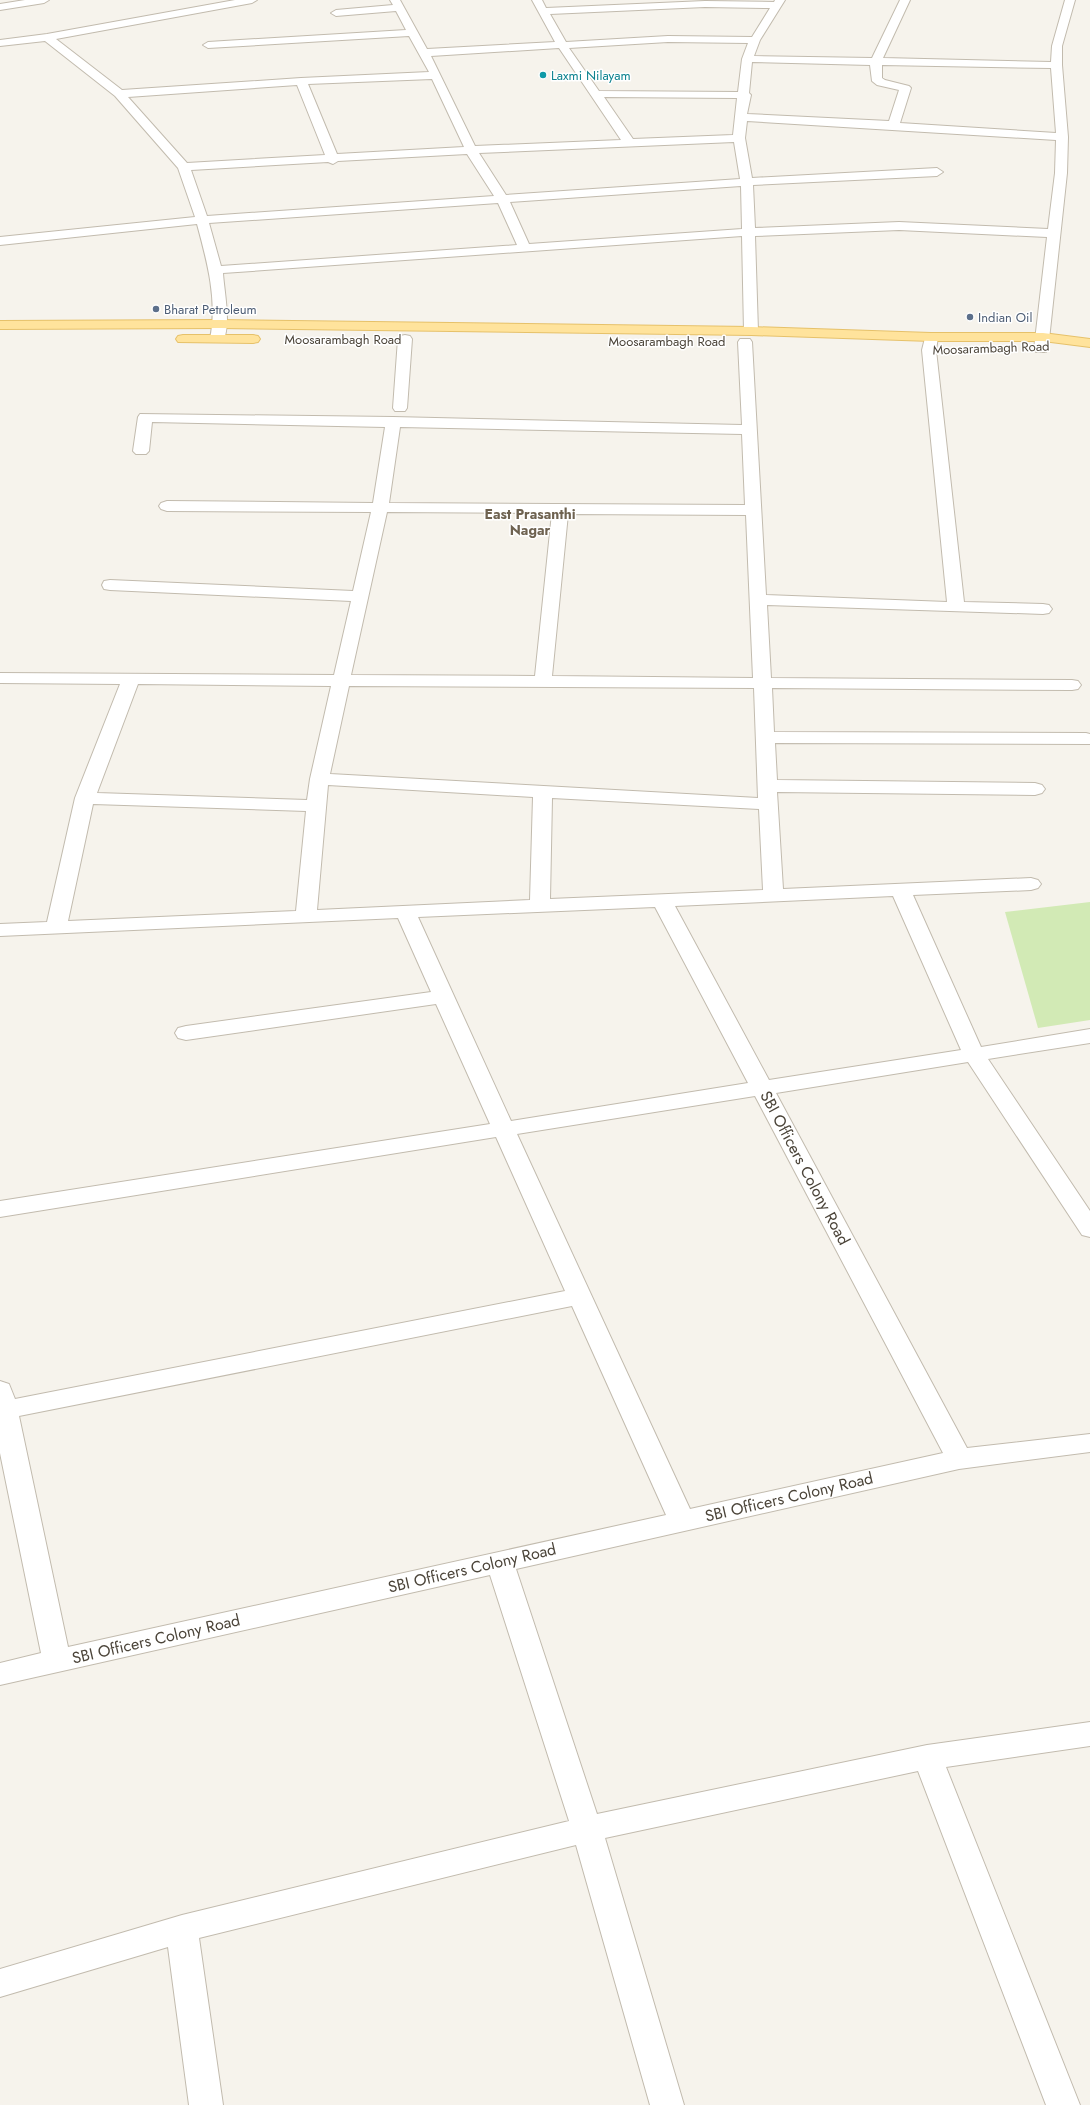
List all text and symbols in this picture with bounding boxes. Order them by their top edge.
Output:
place label: Laxmi Nilayam [551,66,631,85]
marker: Laxmi Nilayam [538,70,548,80]
place label: Bharat Petroleum [164,300,257,319]
marker: Bharat Petroleum [151,304,161,314]
place label: Indian Oil [978,308,1032,327]
marker: Indian Oil [965,312,975,322]
street label: Moosarambagh Road [285,330,401,349]
street label: Moosarambagh Road [609,332,725,351]
street label: Moosarambagh Road [932,336,1050,360]
district label: East Prasanthi Nagar [484,504,576,540]
street label: SBI Officers Colony Road [755,1087,855,1249]
street label: SBI Officers Colony Road [703,1466,875,1528]
street label: SBI Officers Colony Road [386,1537,558,1599]
street label: SBI Officers Colony Road [70,1608,242,1670]

